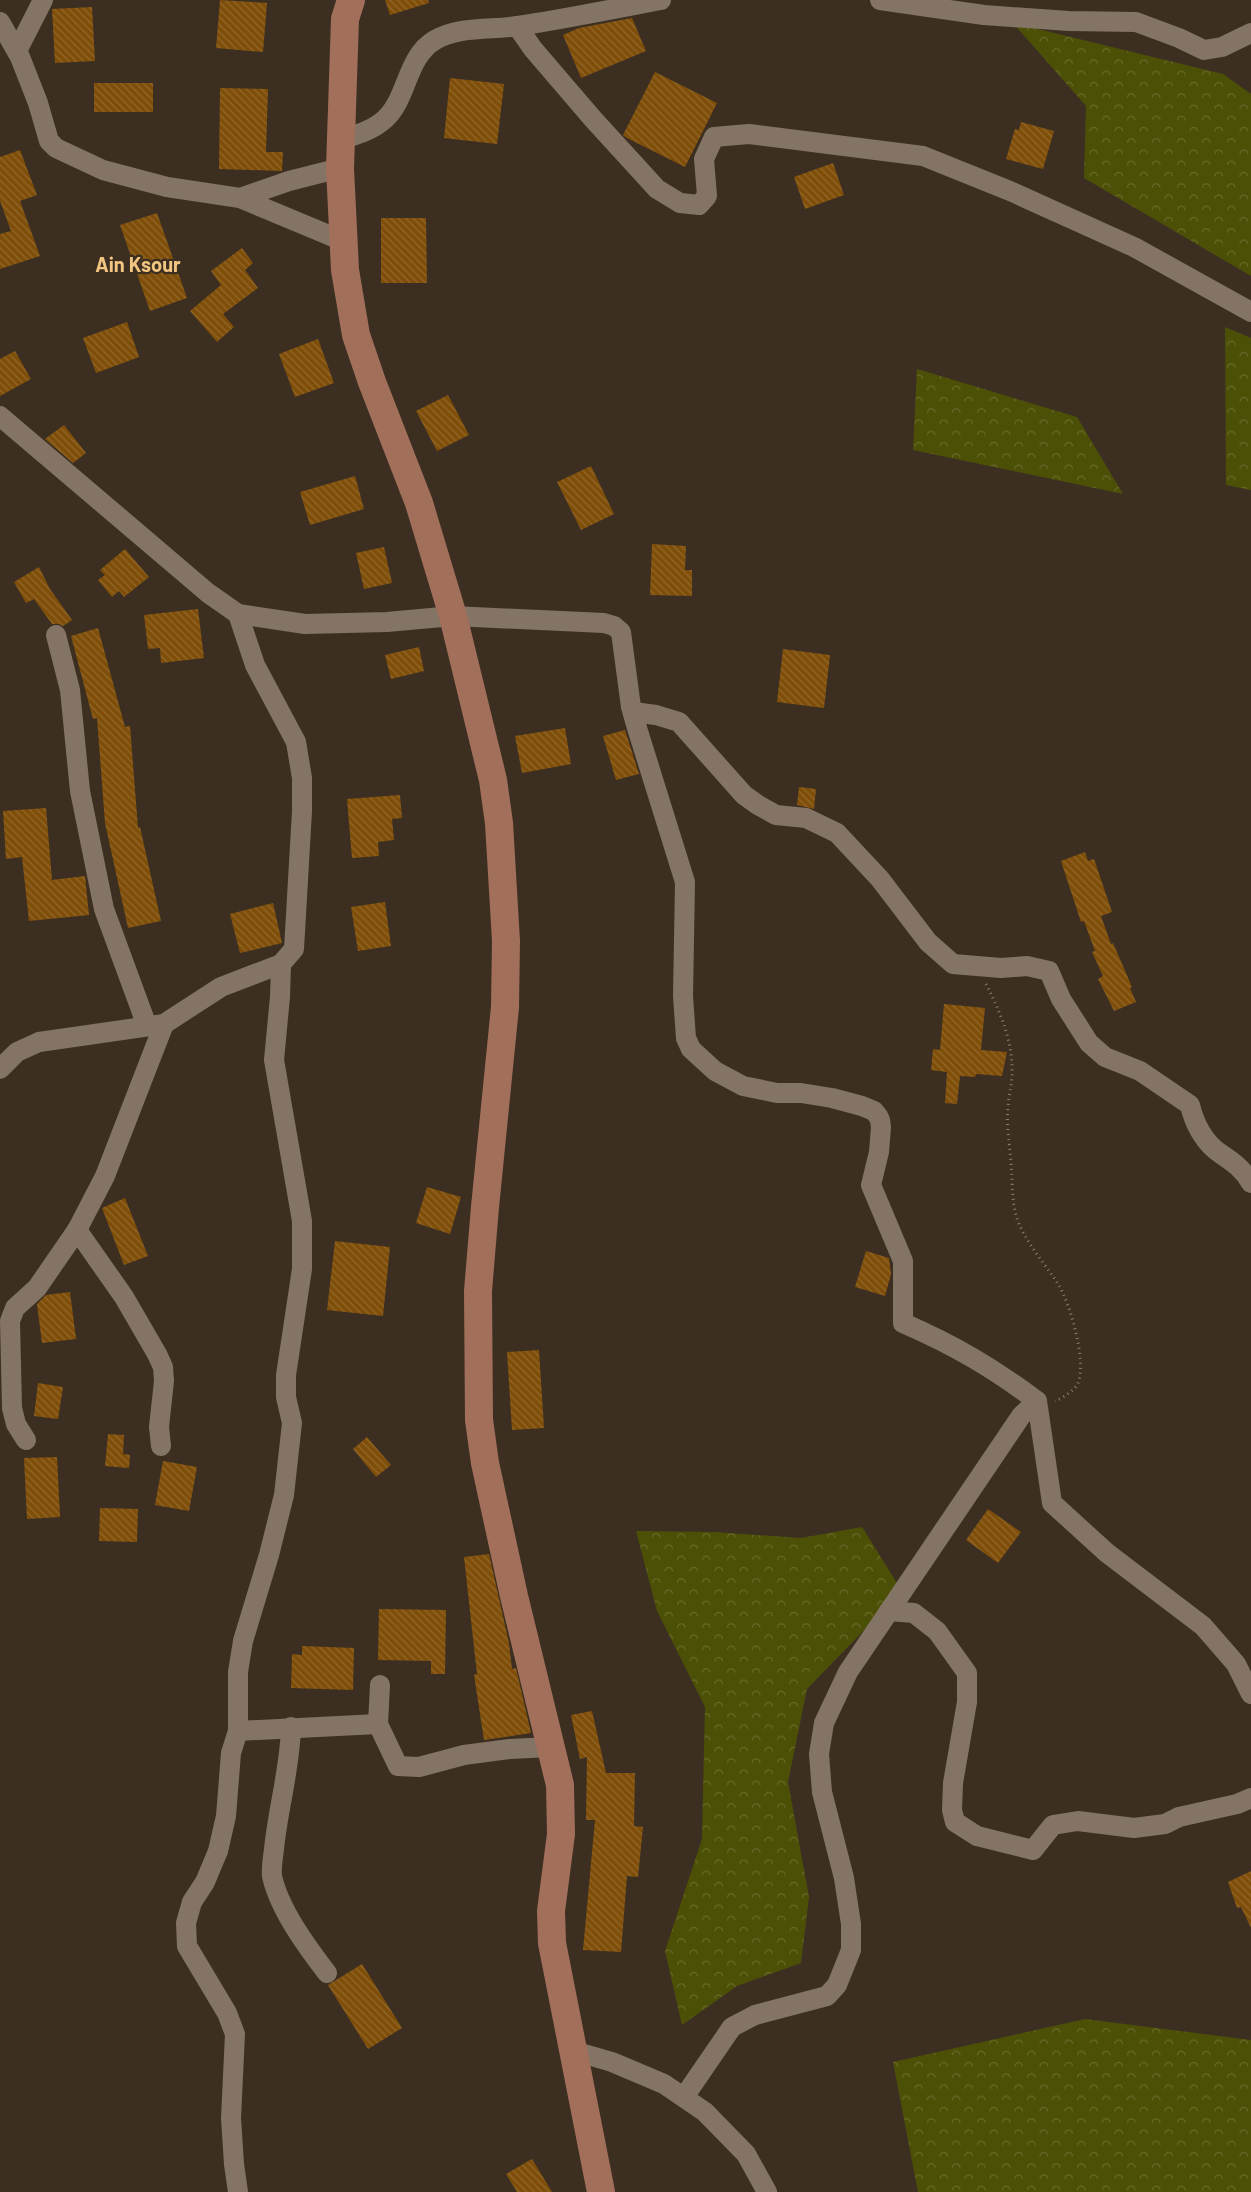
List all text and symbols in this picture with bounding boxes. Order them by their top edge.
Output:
district label: Ain Ksour [95,252,181,276]

